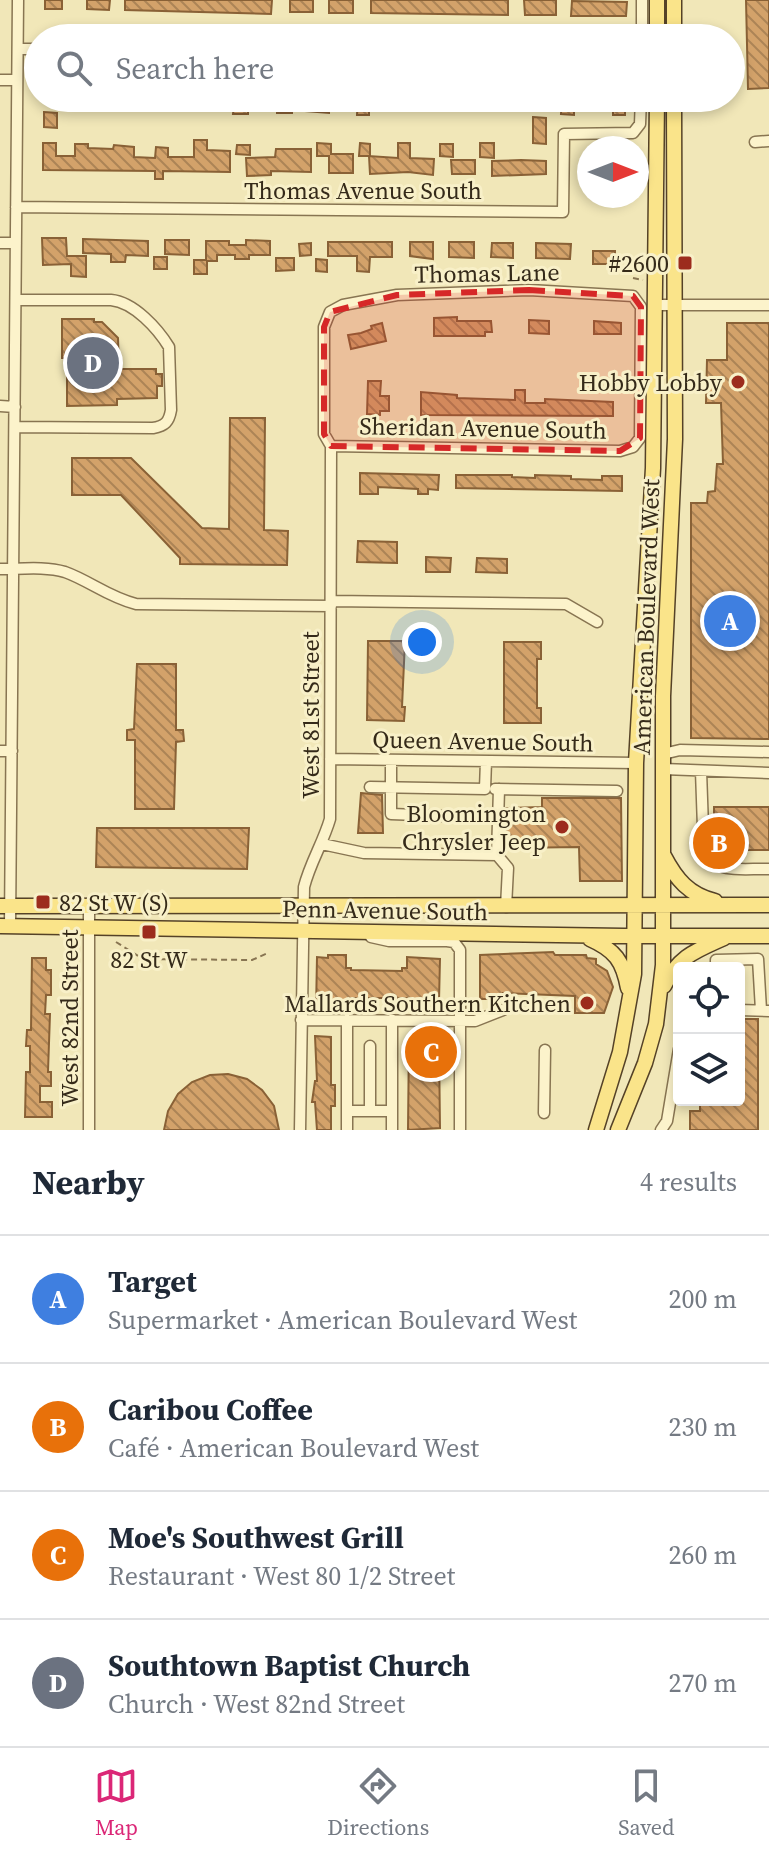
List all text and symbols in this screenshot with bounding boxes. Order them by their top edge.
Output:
search box [24,24,745,112]
icon: search [52,46,96,90]
text: Search here [116,48,274,89]
north arrow [577,136,649,208]
street label: Thomas Avenue South [244,174,482,207]
place label: #2600 [608,247,669,280]
marker: #2600 [676,254,694,272]
street label: Thomas Lane [414,255,560,291]
pin: D [67,333,119,393]
place label: Hobby Lobby [579,366,723,399]
marker: Hobby Lobby [729,373,747,391]
street label: Sheridan Avenue South [359,409,607,447]
street label: American Boulevard West [625,478,667,756]
pin: A [704,591,756,651]
your location [402,622,442,662]
street label: West 81st Street [294,631,327,799]
street label: Queen Avenue South [372,723,594,759]
place label: Bloomington Chrysler Jeep [402,797,546,858]
pin: B [693,813,745,873]
marker: Bloomington Chrysler Jeep [553,818,571,836]
place label: 82 St W (S) [59,886,169,919]
street label: Penn Avenue South [282,892,488,928]
marker: 82 St W (S) [34,893,52,911]
marker: 82 St W [140,923,158,941]
street label: West 82nd Street [53,929,86,1107]
place label: 82 St W [110,943,188,976]
map controls [673,962,745,1106]
button: locate [673,962,745,1034]
place label: Mallards Southern Kitchen [284,987,571,1020]
marker: Mallards Southern Kitchen [578,994,596,1012]
pin: C [405,1022,457,1082]
button: layers [673,1034,745,1106]
text: Nearby [32,1159,145,1205]
text: 4 results [640,1164,737,1200]
text: Target [108,1261,197,1302]
text: A [49,1281,67,1317]
text: 200 m [669,1281,737,1317]
text: Supermarket · American Boulevard West [108,1302,577,1338]
text: Caribou Coffee [108,1389,313,1430]
text: B [50,1409,66,1445]
text: 230 m [669,1409,737,1445]
text: Café · American Boulevard West [108,1430,479,1466]
text: Moe's Southwest Grill [108,1517,404,1558]
text: C [50,1537,66,1573]
text: 260 m [669,1537,737,1573]
text: Restaurant · West 80 1/2 Street [108,1558,455,1594]
text: Southtown Baptist Church [108,1645,470,1686]
text: D [49,1665,67,1701]
text: 270 m [669,1665,737,1701]
text: Church · West 82nd Street [108,1686,405,1722]
tab: Map [94,1764,138,1842]
tab: Directions [327,1764,429,1842]
tab: Saved [618,1764,675,1842]

